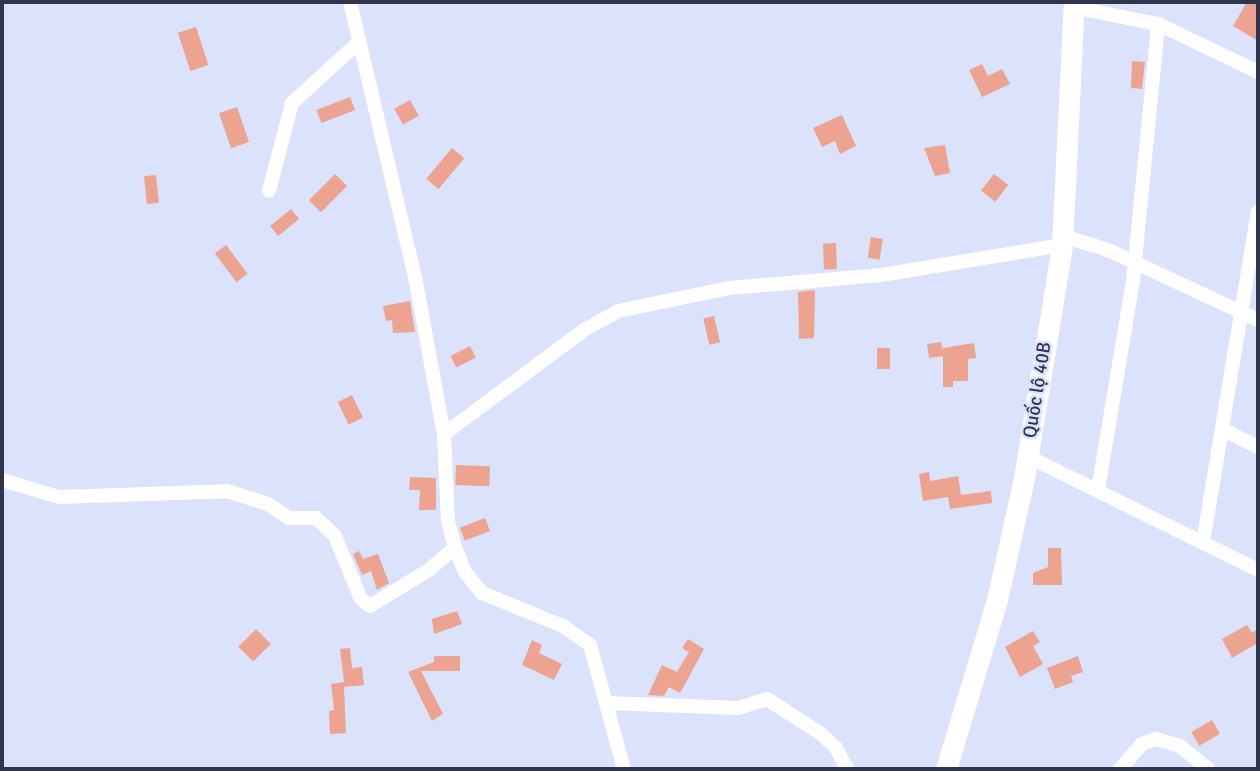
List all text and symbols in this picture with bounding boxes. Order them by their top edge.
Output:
street label: Quốc lộ 40B [1019,340,1057,440]

